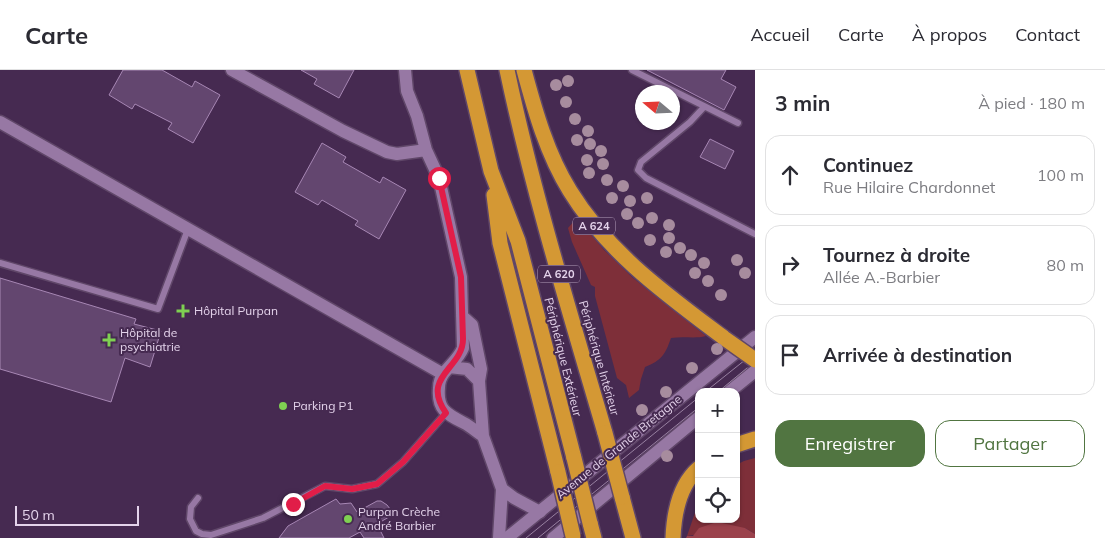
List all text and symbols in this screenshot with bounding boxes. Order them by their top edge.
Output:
text: Carte [25,20,88,50]
text: Accueil [750,23,810,46]
text: Carte [838,23,884,46]
text: À propos [912,23,987,46]
text: Contact [1015,23,1080,46]
north arrow [635,85,680,130]
text: 3 min [775,90,830,116]
text: À pied · 180 m [978,93,1085,113]
text: Continuez [823,153,913,177]
icon: ahead [776,161,804,189]
text: 100 m [1037,165,1084,185]
route start [428,167,451,190]
text: Rue Hilaire Chardonnet [823,177,995,197]
road number: A 624 [573,218,615,234]
text: Tournez à droite [823,243,970,267]
icon: right [776,251,804,279]
text: 80 m [1047,255,1084,275]
road number: A 620 [538,265,580,282]
text: Allée A.-Barbier [823,267,940,287]
street label: Périphérique Extérieur [541,296,586,419]
street label: Périphérique Intérieur [576,299,623,418]
place label: Hôpital Purpan [194,303,278,318]
marker: Hôpital Purpan [176,304,190,318]
place label: Hôpital de psychiatrie [120,325,180,354]
marker: Hôpital de psychiatrie [102,333,116,347]
icon: arrive [776,341,804,369]
text: Arrivée à destination [823,343,1012,367]
map controls [695,388,740,523]
button: + [695,388,740,433]
street label: Avenue de Grande Bretagne [553,391,684,502]
place label: Parking P1 [293,398,354,413]
marker: Parking P1 [277,400,289,412]
button: Enregistrer [775,420,925,467]
button: Partager [935,420,1085,467]
button: − [695,433,740,478]
button: locate [695,478,740,523]
route end [282,493,305,516]
scale bar [15,503,139,526]
place label: Purpan Crèche André Barbier [358,504,440,533]
text: 50 m [22,506,55,524]
marker: Purpan Crèche André Barbier [342,513,354,525]

